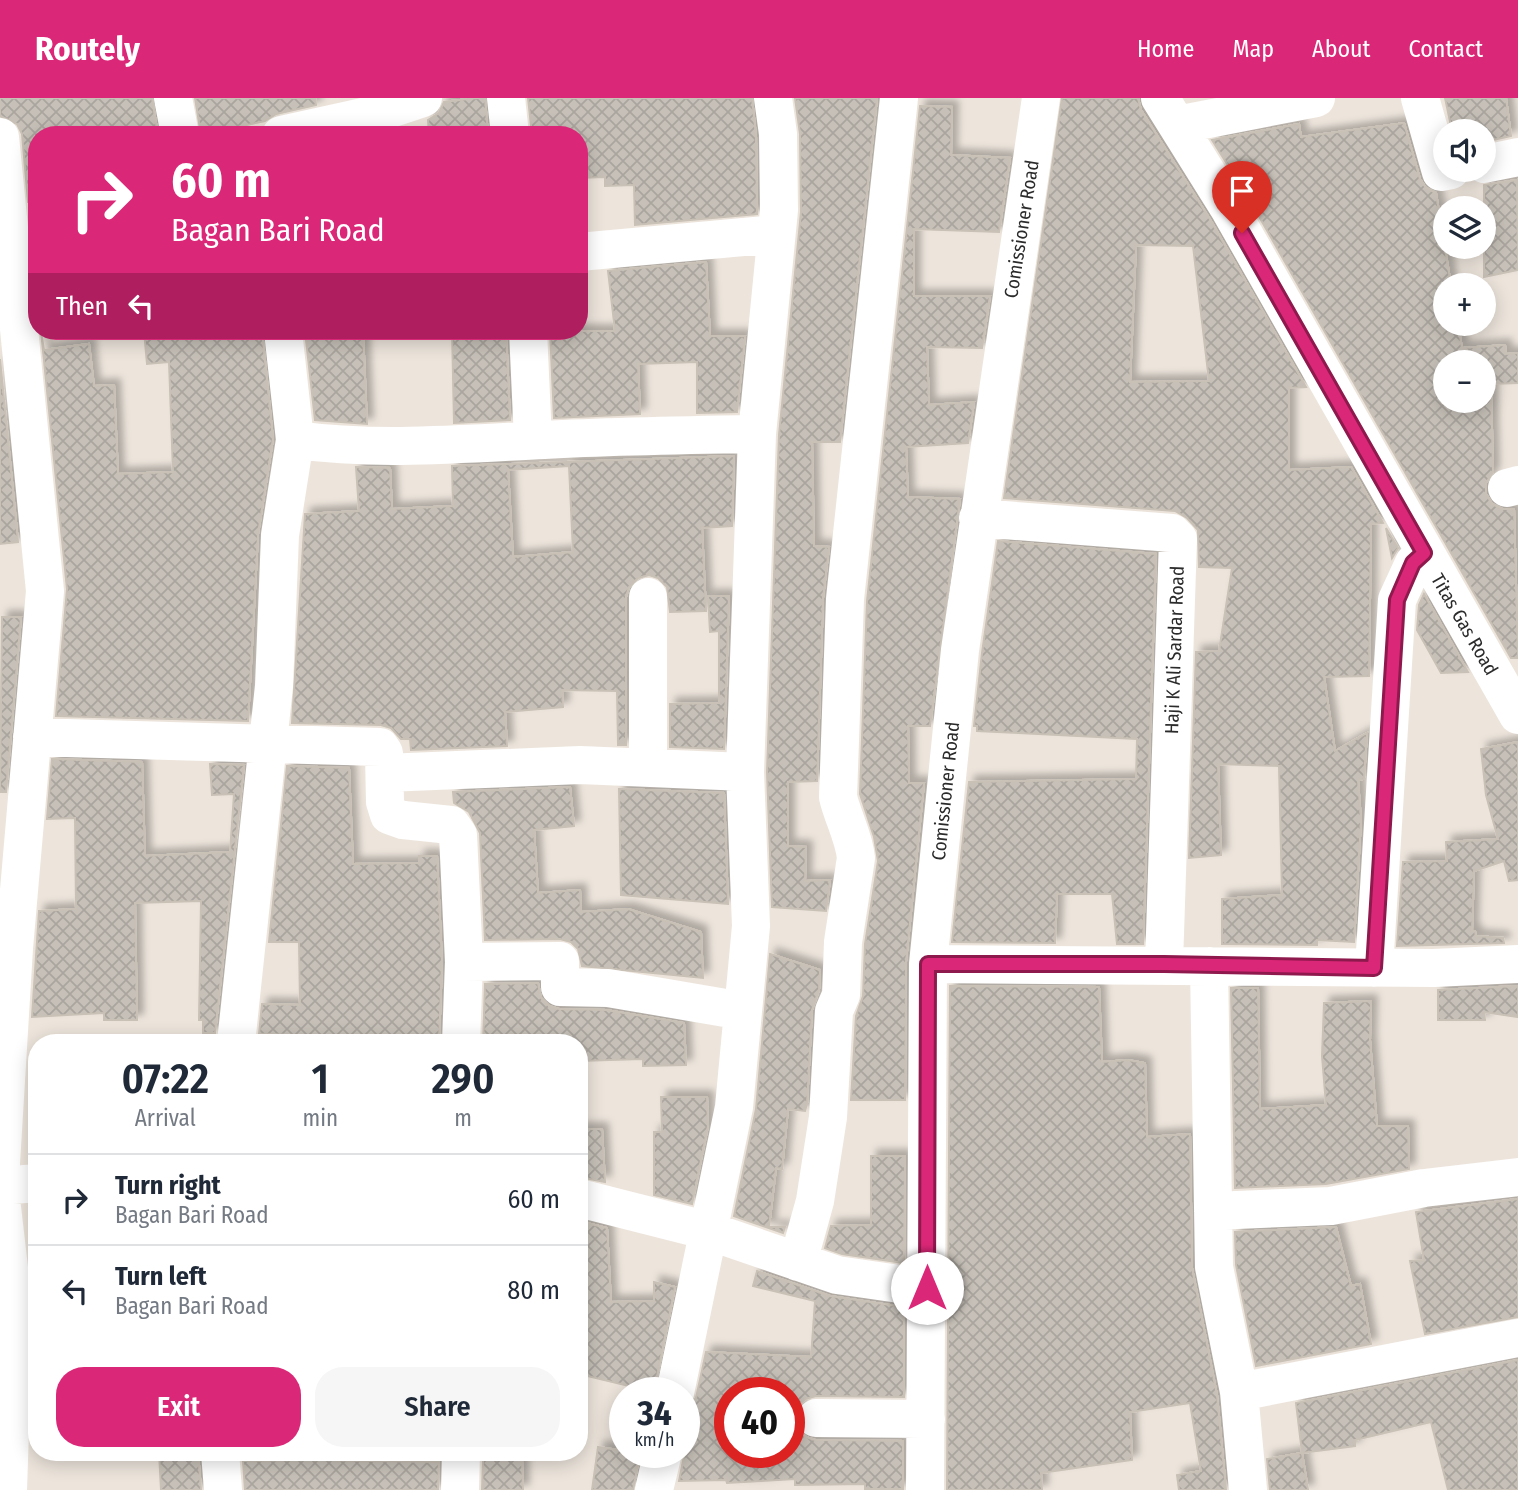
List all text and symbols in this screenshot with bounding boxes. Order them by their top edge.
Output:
text: Routely [35,29,140,69]
text: Home [1137,35,1194,63]
text: Map [1232,35,1274,63]
text: About [1312,35,1370,63]
text: Contact [1408,35,1483,63]
map controls [1433,119,1496,413]
button: sound [1433,119,1496,182]
text: 60 m [171,151,271,210]
icon: right [56,154,147,245]
street label: Comissioner Road [999,158,1044,300]
pin [1212,161,1272,233]
icon: arrive [1223,172,1261,210]
button: layers [1433,196,1496,259]
text: Bagan Bari Road [171,211,385,249]
button: + [1433,273,1496,336]
icon: left [122,287,160,325]
text: Then [56,291,108,322]
button: − [1433,350,1496,413]
street label: Haji K Ali Sardar Road [1160,566,1189,735]
street label: Titas Gas Road [1426,569,1503,679]
street label: Comissioner Road [927,721,964,862]
text: 07:22 [121,1054,209,1104]
text: 1 [312,1054,329,1104]
text: 290 [432,1054,495,1104]
text: Arrival [135,1104,196,1132]
text: min [303,1104,338,1132]
text: m [454,1104,472,1132]
text: Turn right [115,1170,221,1201]
icon: right [56,1181,94,1219]
text: 60 m [507,1184,560,1215]
text: Bagan Bari Road [115,1201,269,1229]
position arrow [890,1251,964,1325]
text: Turn left [115,1261,207,1292]
icon: left [56,1272,94,1310]
text: 80 m [507,1275,560,1306]
text: Bagan Bari Road [115,1292,269,1320]
button: Exit [56,1367,301,1447]
button: Share [315,1367,560,1447]
speed limit sign: 40 [714,1377,805,1468]
text: 34 [637,1392,672,1434]
text: km/h [634,1429,675,1451]

